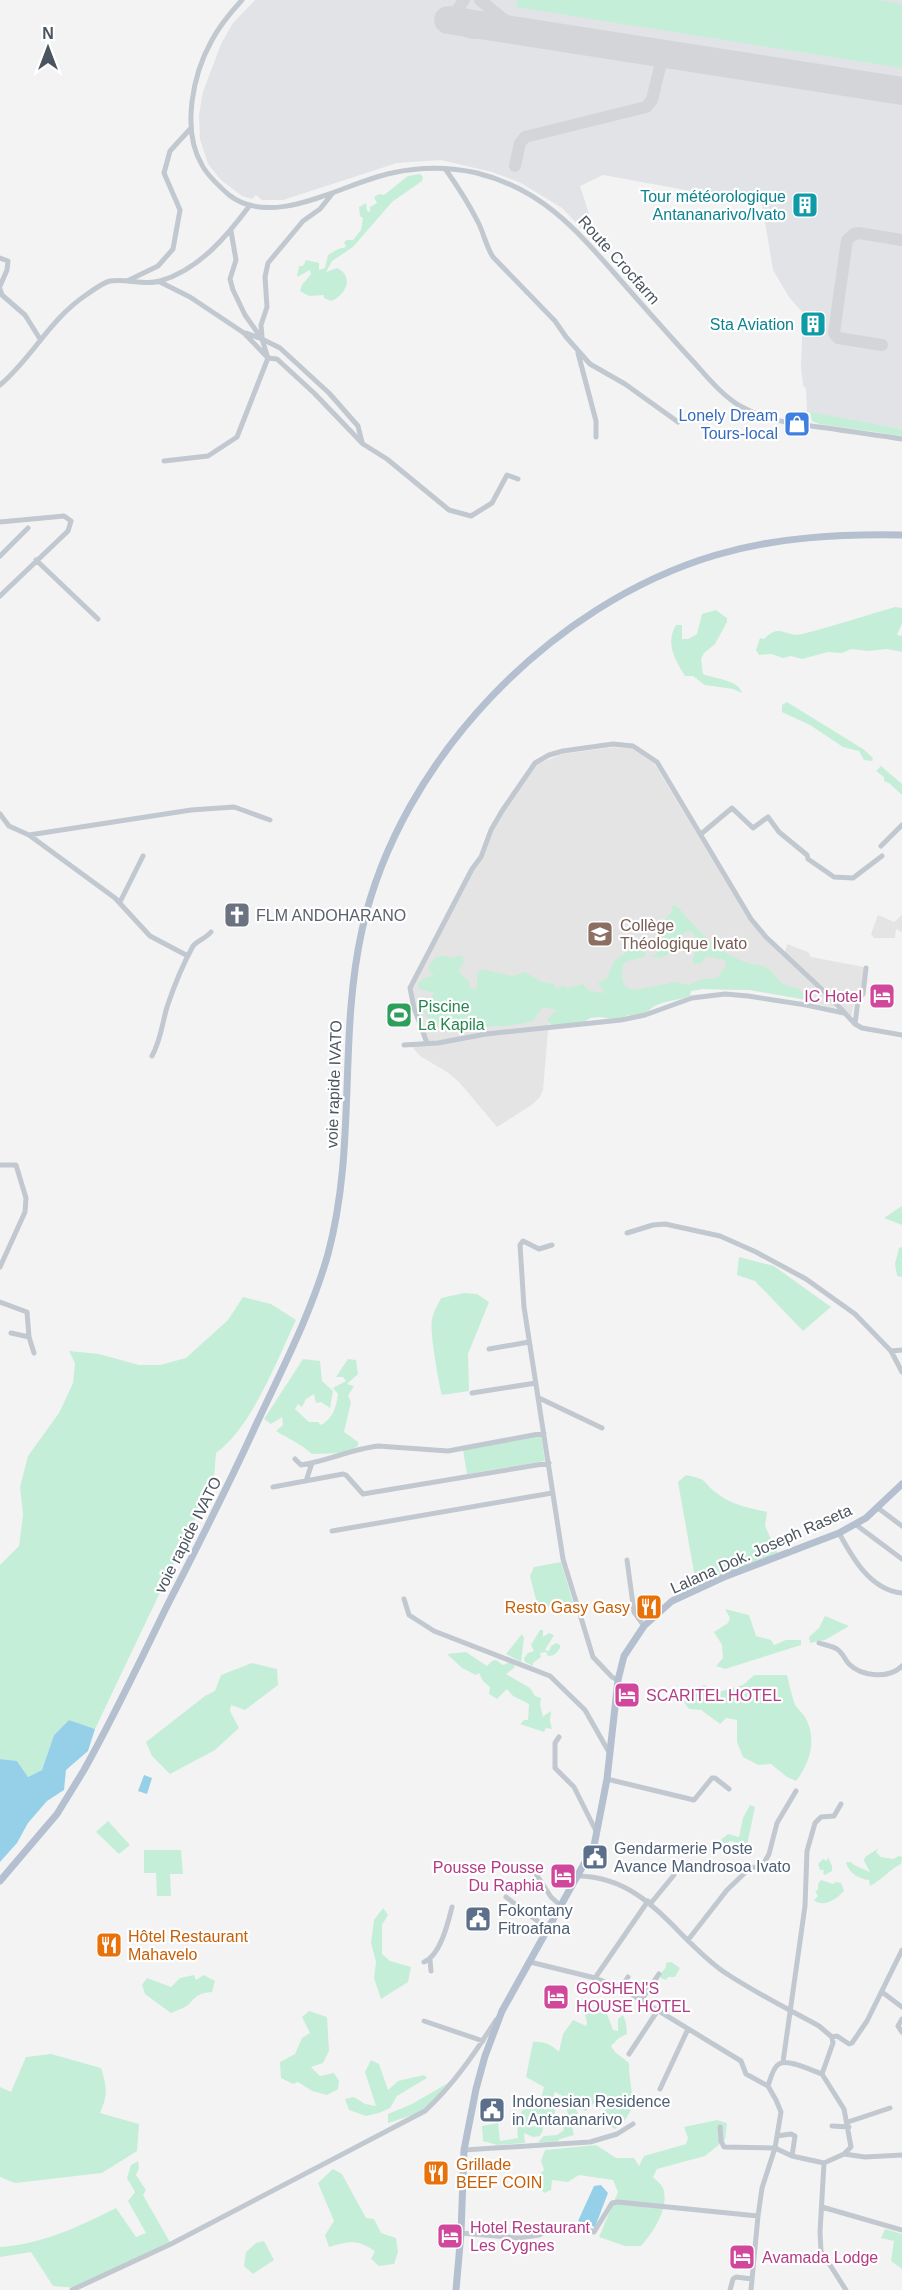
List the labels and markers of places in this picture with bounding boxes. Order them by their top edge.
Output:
place label: Tour météorologique Antananarivo/Ivato [640,188,786,223]
building icon: Tour météorologique Antananarivo/Ivato [790,190,820,220]
building icon: Sta Aviation [798,309,828,339]
place label: Sta Aviation [710,316,794,333]
place label: Lonely Dream Tours-local [678,407,778,442]
shop icon: Lonely Dream Tours-local [782,409,812,439]
church icon: FLM ANDOHARANO [222,900,252,930]
place label: FLM ANDOHARANO [256,907,406,924]
place label: Collège Théologique Ivato [620,917,747,952]
school or university icon: Collège Théologique Ivato [585,919,615,949]
hotel icon: IC Hotel [867,981,897,1011]
place label: IC Hotel [804,988,862,1005]
place label: Piscine La Kapila [418,998,485,1033]
sports icon: Piscine La Kapila [384,1000,414,1030]
restaurant icon: Resto Gasy Gasy [634,1592,664,1622]
place label: Resto Gasy Gasy [505,1599,630,1616]
hotel icon: SCARITEL HOTEL [612,1680,642,1710]
place label: SCARITEL HOTEL [646,1687,782,1704]
place label: Gendarmerie Poste Avance Mandrosoa Ivato [614,1840,791,1875]
public building icon: Gendarmerie Poste Avance Mandrosoa Ivato [580,1842,610,1872]
place label: Pousse Pousse Du Raphia [433,1859,544,1894]
hotel icon: Pousse Pousse Du Raphia [548,1861,578,1891]
place label: Fokontany Fitroafana [498,1902,573,1937]
public building icon: Fokontany Fitroafana [463,1904,493,1934]
place label: Hôtel Restaurant Mahavelo [128,1928,249,1963]
restaurant icon: Hôtel Restaurant Mahavelo [94,1930,124,1960]
place label: GOSHEN'S HOUSE HOTEL [576,1980,691,2015]
hotel icon: GOSHEN'S HOUSE HOTEL [541,1982,571,2012]
place label: Indonesian Residence in Antananarivo [512,2093,670,2128]
public building icon: Indonesian Residence in Antananarivo [477,2095,507,2125]
place label: Grillade BEEF COIN [456,2156,542,2191]
restaurant icon: Grillade BEEF COIN [421,2158,451,2188]
place label: Hotel Restaurant Les Cygnes [470,2219,591,2254]
hotel icon: Hotel Restaurant Les Cygnes [435,2221,465,2251]
hotel icon: Avamada Lodge [727,2242,757,2272]
place label: Avamada Lodge [762,2249,878,2266]

